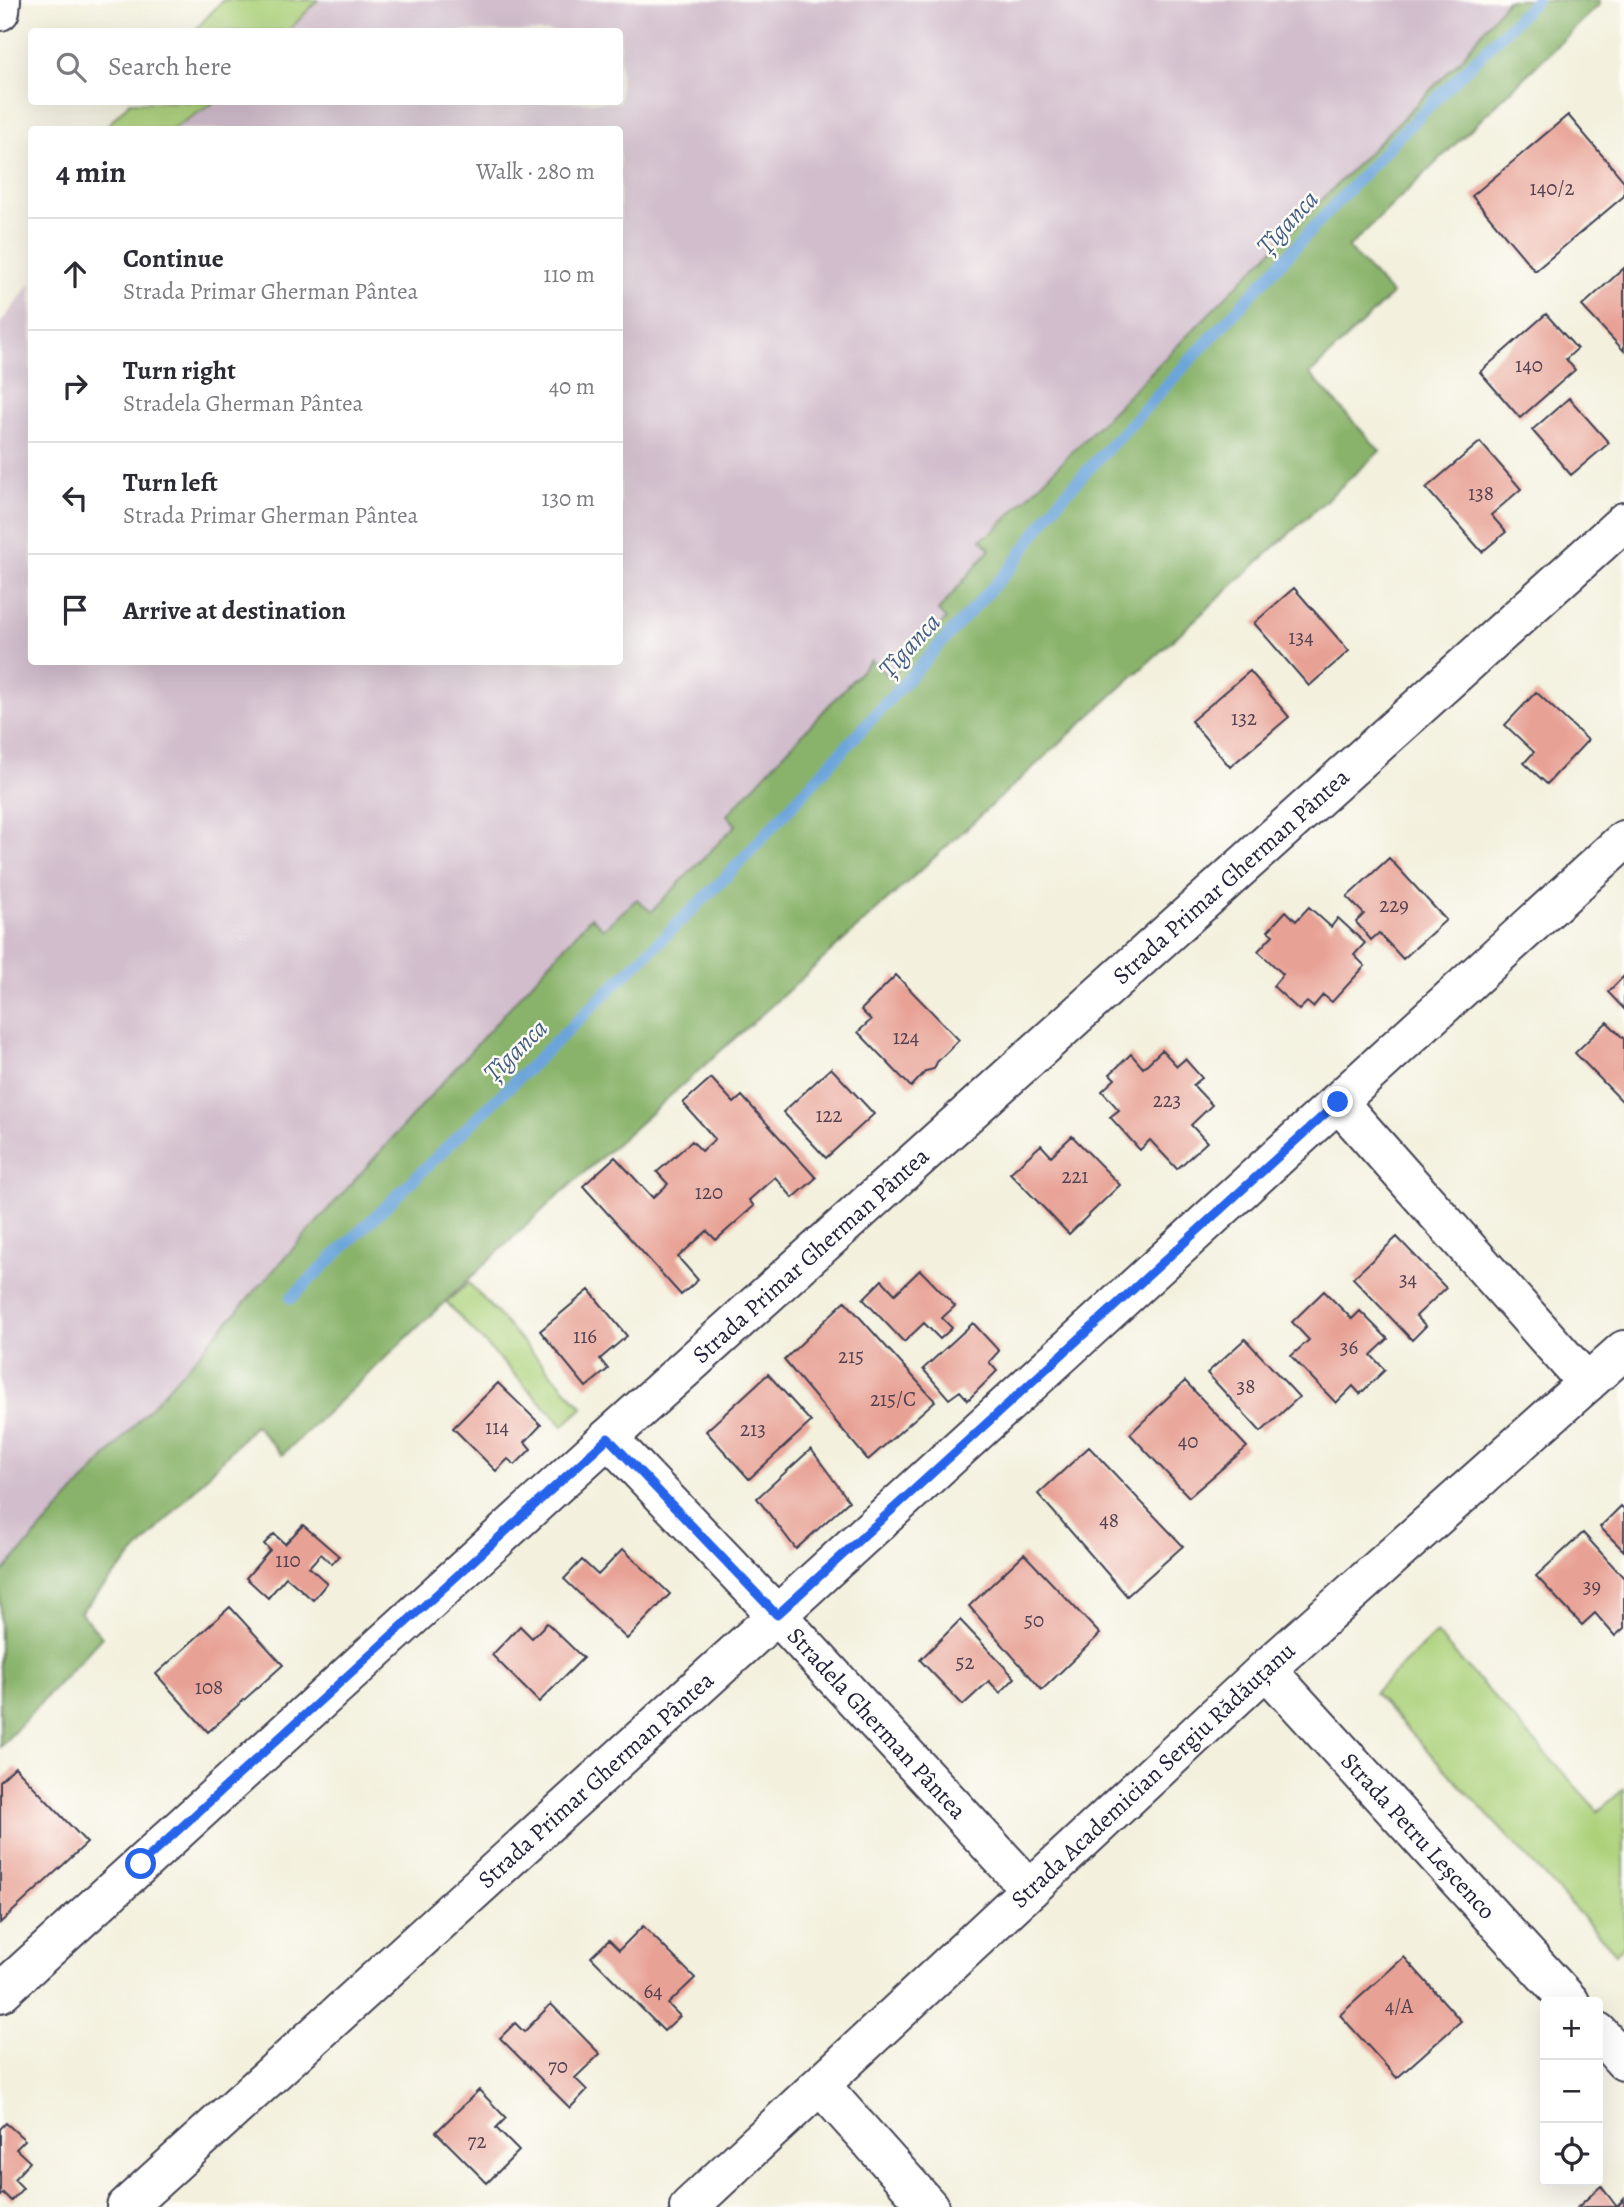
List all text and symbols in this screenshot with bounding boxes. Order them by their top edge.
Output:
search box [28,28,623,105]
icon: search [52,48,90,86]
text: Search here [108,49,232,84]
text: 4 min [56,152,126,192]
text: Walk · 280 m [476,156,595,187]
house number: 140/2 [1530,174,1574,202]
water label: Țîganca [1248,182,1326,262]
text: Continue [123,241,224,276]
icon: ahead [56,255,94,293]
text: 110 m [543,259,595,290]
text: Strada Primar Gherman Pântea [123,276,418,307]
house number: 140 [1515,351,1543,379]
text: Turn right [123,353,236,388]
icon: right [56,367,94,405]
text: 40 m [549,371,595,402]
text: Stradela Gherman Pântea [123,388,363,419]
text: Turn left [123,465,218,500]
icon: left [56,479,94,517]
house number: 138 [1468,479,1494,507]
text: 130 m [542,483,595,514]
text: Strada Primar Gherman Pântea [123,500,418,531]
icon: arrive [56,591,94,629]
text: Arrive at destination [123,593,346,628]
water label: Țîganca [870,605,948,685]
house number: 134 [1288,623,1314,651]
house number: 132 [1231,704,1257,732]
street label: Strada Primar Gherman Pântea [1106,761,1357,991]
house number: 229 [1379,891,1409,919]
water label: Țîganca [476,1011,555,1090]
house number: 124 [893,1023,919,1051]
house number: 223 [1153,1086,1181,1114]
route end [1322,1086,1353,1117]
house number: 122 [815,1101,843,1129]
street label: Strada Primar Gherman Pântea [685,1140,936,1370]
house number: 221 [1061,1162,1089,1190]
house number: 120 [695,1178,723,1206]
house number: 34 [1399,1265,1417,1293]
house number: 116 [573,1322,597,1350]
house number: 36 [1340,1333,1359,1361]
house number: 215 [838,1342,864,1370]
house number: 38 [1237,1372,1255,1400]
house number: 215/C [870,1385,916,1413]
house number: 114 [485,1413,509,1441]
house number: 213 [740,1415,766,1443]
house number: 40 [1178,1427,1198,1455]
house number: 48 [1099,1506,1119,1534]
house number: 110 [275,1546,301,1574]
house number: 39 [1583,1572,1601,1600]
house number: 50 [1024,1606,1044,1634]
street label: Stradela Gherman Pântea [780,1620,974,1827]
street label: Strada Academician Sergiu Rădăuțanu [1004,1635,1302,1915]
house number: 52 [955,1648,975,1676]
street label: Strada Primar Gherman Pântea [471,1664,721,1895]
house number: 108 [195,1673,223,1701]
street label: Strada Petru Leșcenco [1334,1746,1503,1926]
route start [125,1848,156,1879]
house number: 64 [643,1977,663,2005]
house number: 4/A [1385,1992,1414,2020]
map controls [1540,1997,1603,2186]
button: + [1540,1997,1603,2060]
house number: 70 [548,2052,568,2080]
button: − [1540,2060,1603,2123]
button: locate [1540,2123,1603,2186]
house number: 72 [468,2127,486,2155]

